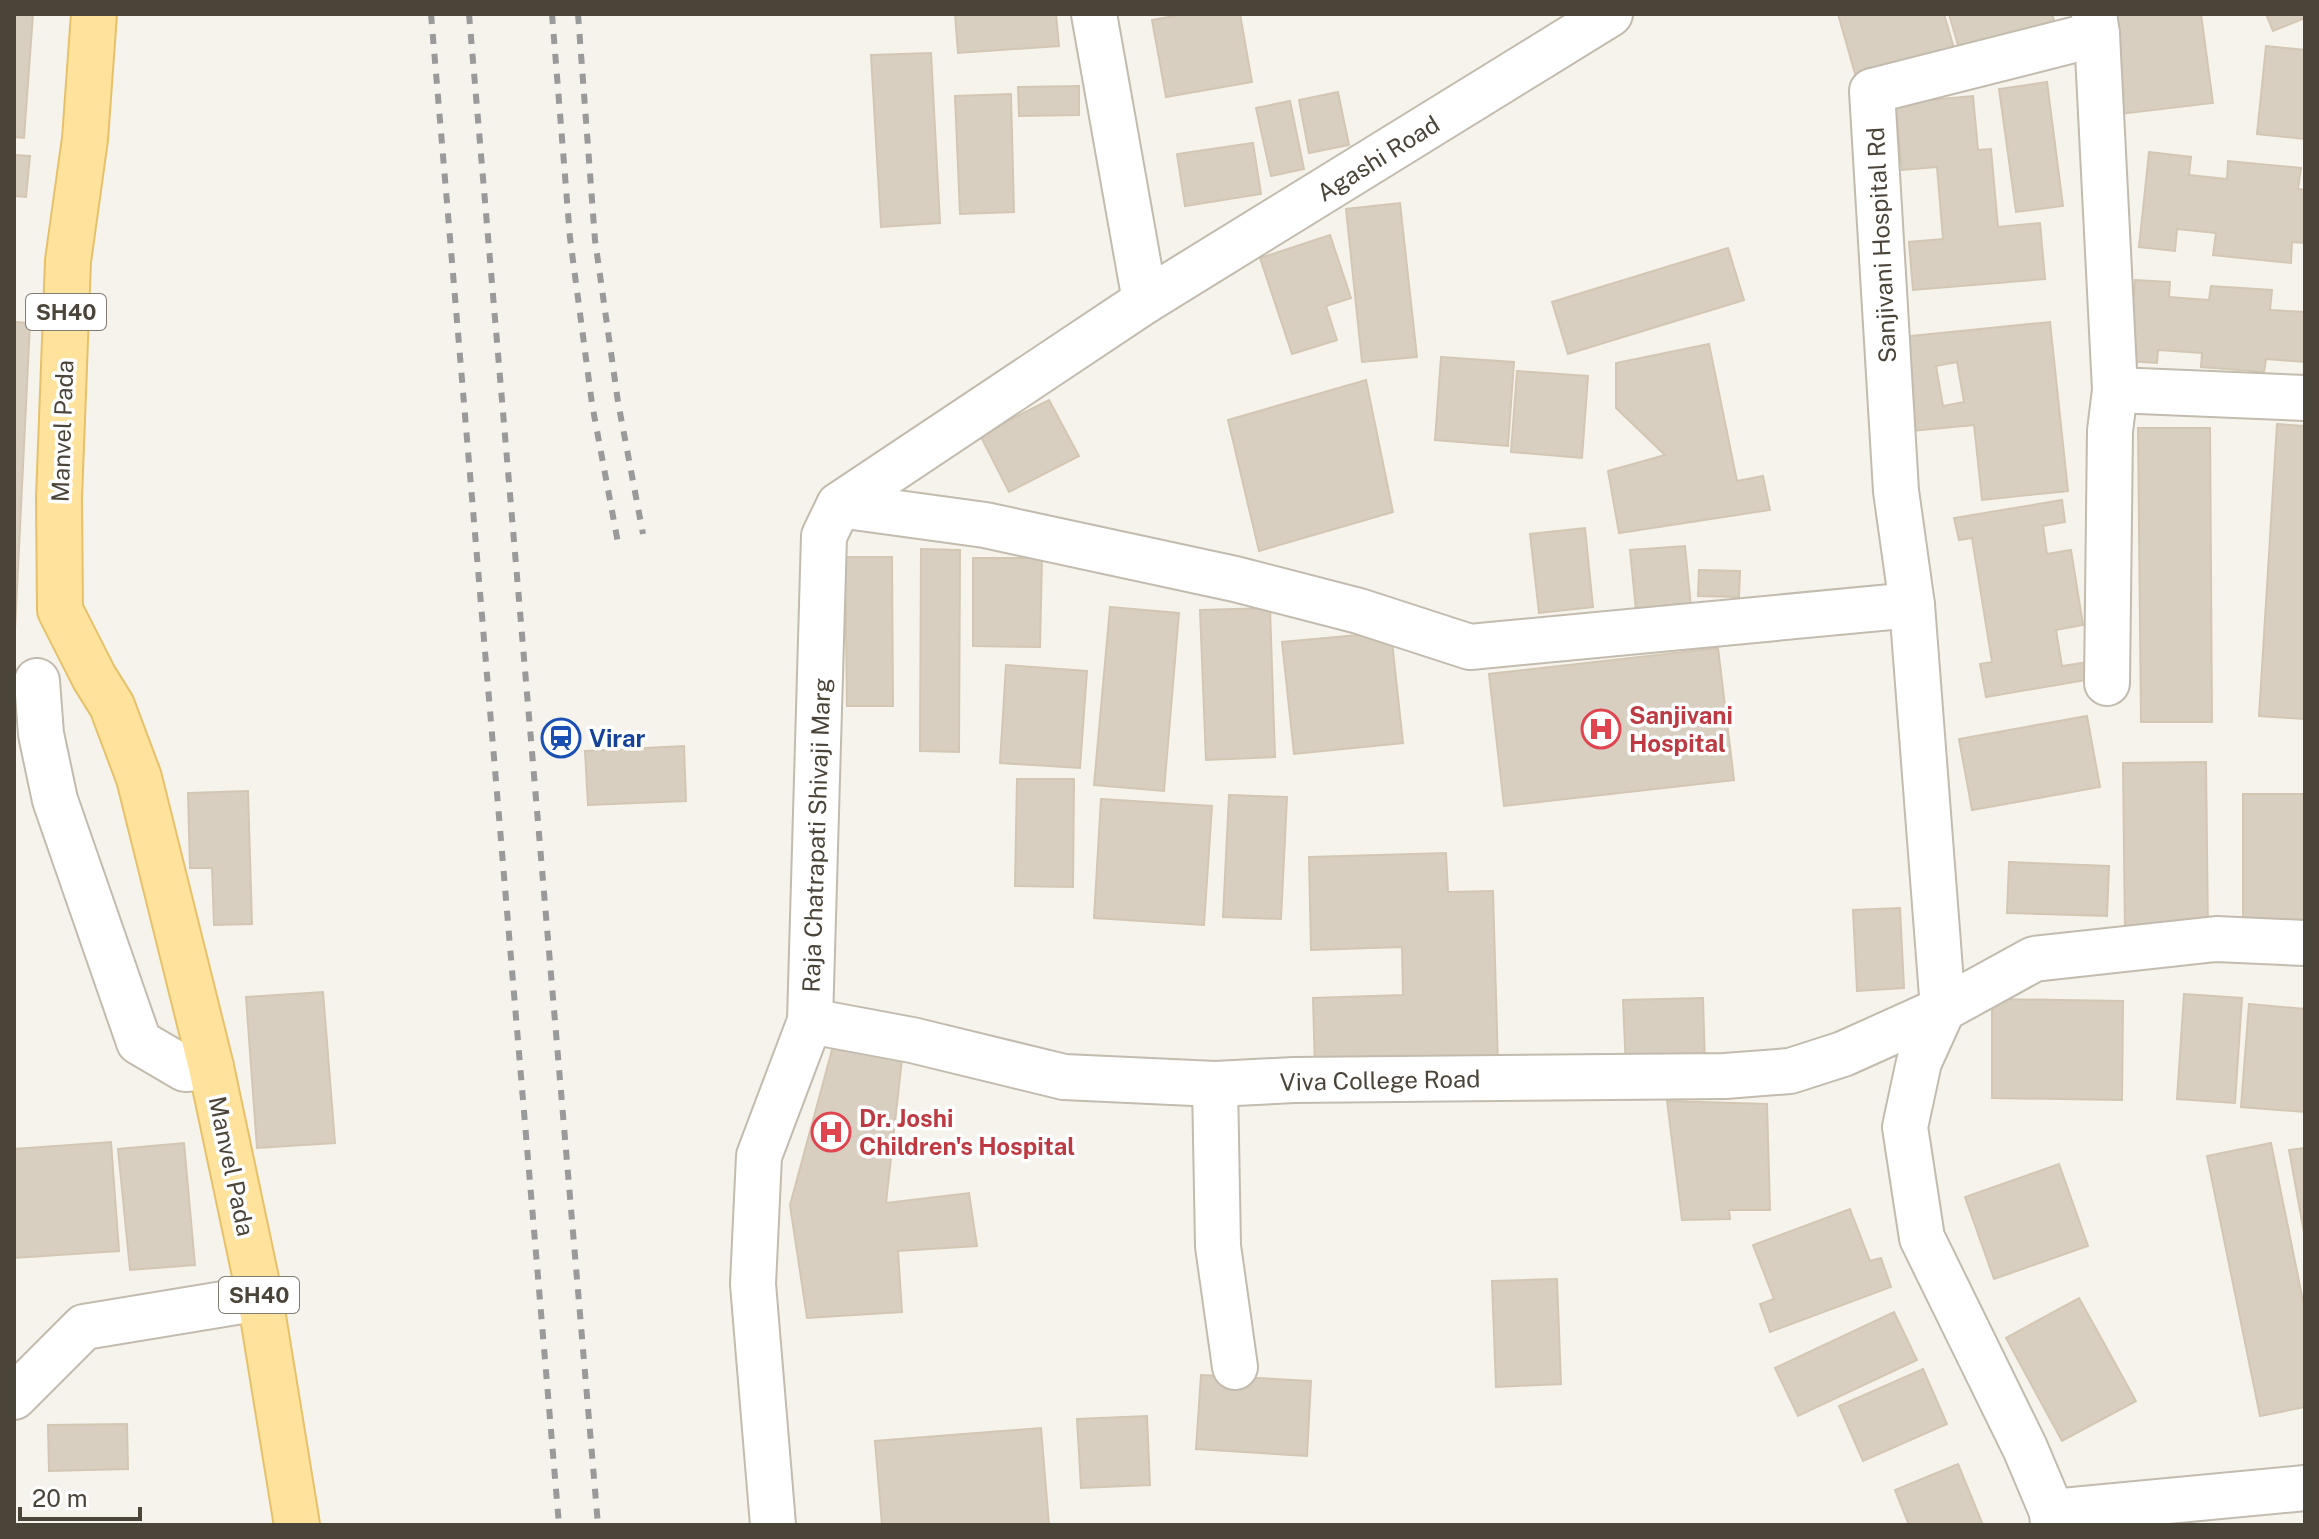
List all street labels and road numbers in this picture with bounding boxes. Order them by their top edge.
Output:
street label: Agashi Road [1312,109,1444,207]
street label: Sanjivani Hospital Rd [1861,126,1901,364]
road number: SH40 [26,294,106,330]
street label: Manvel Pada [46,359,78,503]
street label: Raja Chatrapati Shivaji Marg [797,677,835,993]
street label: Viva College Road [1279,1064,1481,1096]
street label: Manvel Pada [204,1093,260,1239]
road number: SH40 [219,1277,299,1313]

